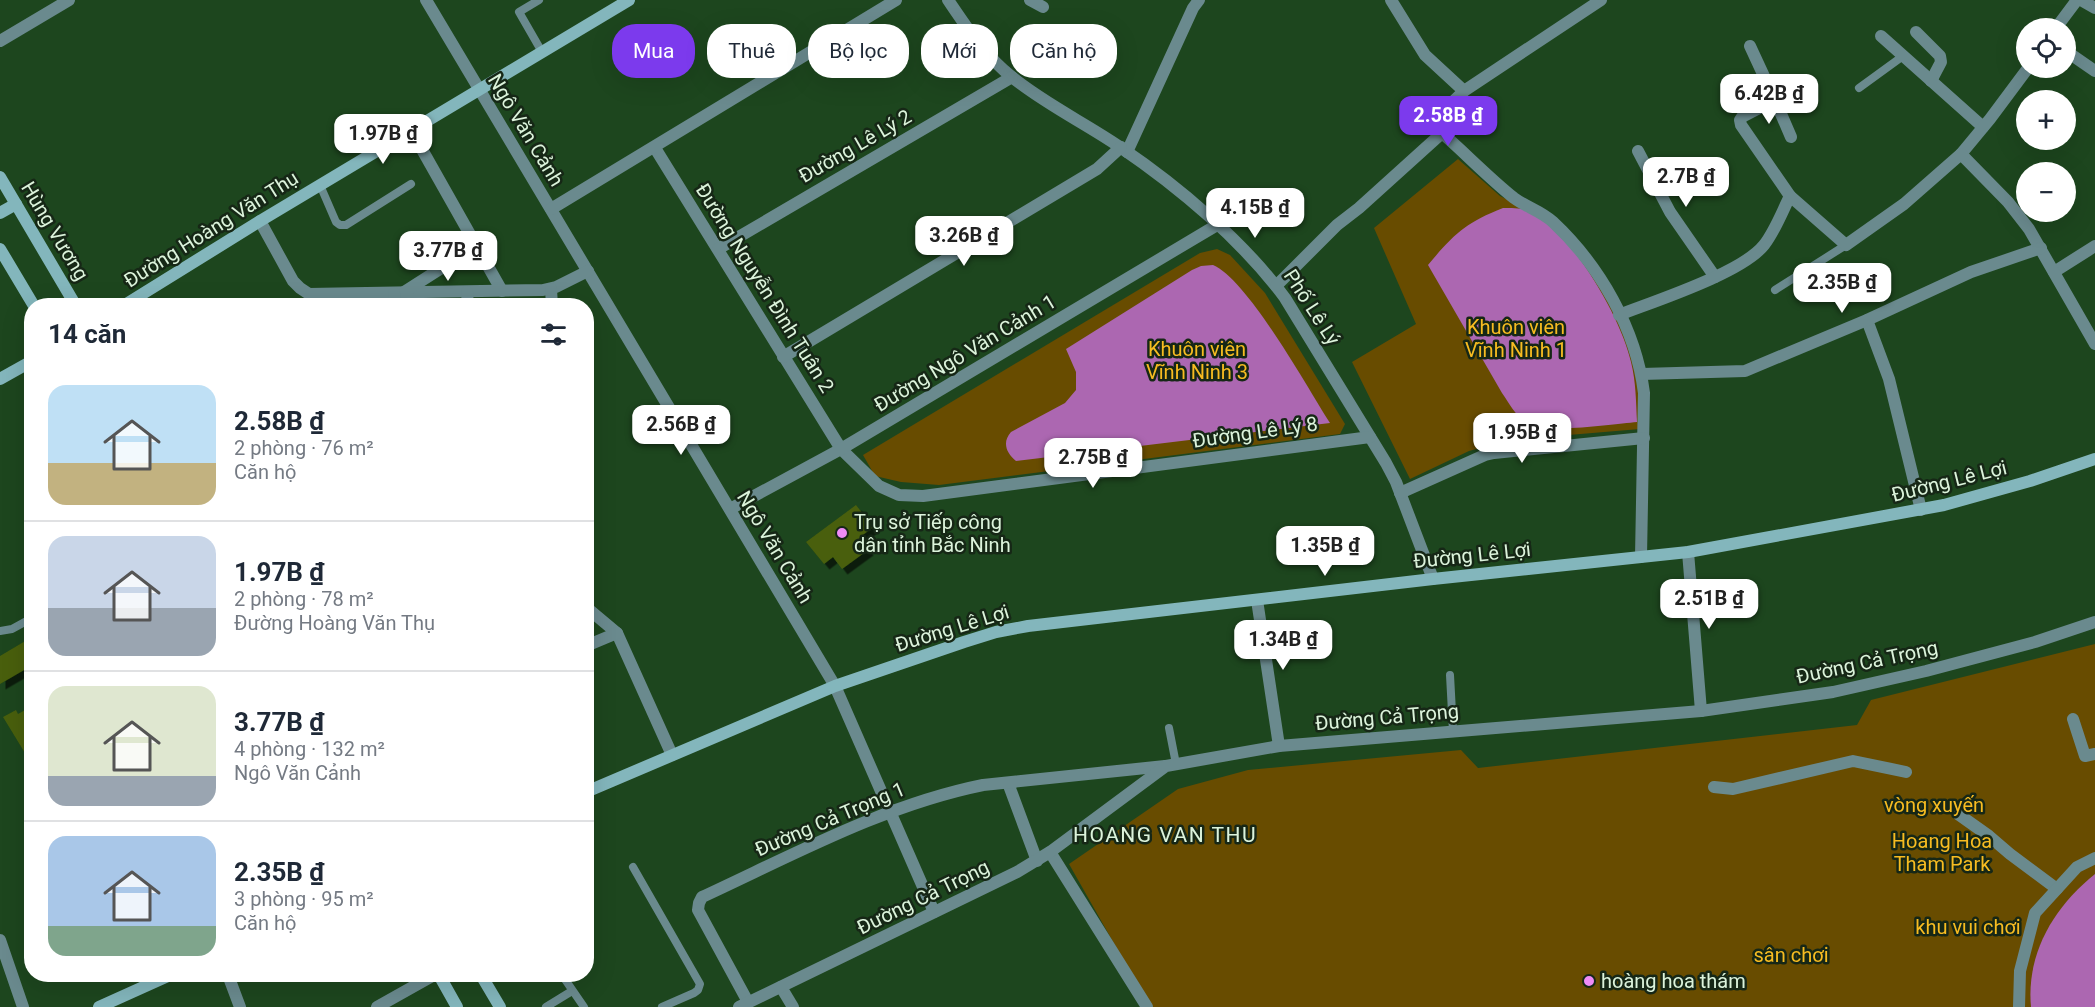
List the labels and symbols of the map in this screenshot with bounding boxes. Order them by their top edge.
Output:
street label: Ngô Văn Cảnh [483,69,569,191]
pin: 6.42B ₫ [1714,74,1824,125]
pin: 2.58B ₫ [1393,96,1503,147]
street label: Đường Lê Lý 2 [794,104,916,188]
pin: 1.97B ₫ [328,114,438,165]
pin: 2.7B ₫ [1637,157,1735,208]
street label: Đường Hoàng Văn Thụ [119,166,303,292]
street label: Hùng Vương [16,177,94,285]
street label: Đường Nguyễn Đình Tuân 2 [691,179,839,397]
pin: 4.15B ₫ [1200,188,1310,239]
pin: 3.26B ₫ [909,216,1019,267]
pin: 3.77B ₫ [393,231,503,282]
pin: 2.35B ₫ [1787,263,1897,314]
street label: Phố Lê Lý [1279,265,1346,350]
street label: Đường Ngô Văn Cảnh 1 [870,289,1060,417]
park label: Khuôn viên Vĩnh Ninh 1 [1465,315,1567,362]
park label: Khuôn viên Vĩnh Ninh 3 [1146,337,1248,384]
pin: 2.56B ₫ [626,405,736,456]
street label: Đường Lê Lý 8 [1191,411,1319,453]
pin: 1.95B ₫ [1467,413,1577,464]
pin: 2.75B ₫ [1038,438,1148,489]
street label: Đường Lê Lợi [1889,455,2009,507]
street label: Ngô Văn Cảnh [732,486,818,608]
place label: Trụ sở Tiếp công dân tỉnh Bắc Ninh [854,510,1011,557]
marker: Trụ sở Tiếp công dân tỉnh Bắc Ninh [835,526,849,540]
pin: 1.35B ₫ [1270,526,1380,577]
street label: Đường Lê Lợi [1412,537,1532,573]
pin: 2.51B ₫ [1654,579,1764,630]
street label: Đường Lê Lợi [892,599,1012,657]
pin: 1.34B ₫ [1228,620,1338,671]
street label: Đường Cả Trọng [1794,635,1940,689]
street label: Đường Cả Trọng [1314,699,1460,735]
street label: Đường Cả Trọng 1 [751,777,909,861]
park label: vòng xuyến [1884,793,1984,817]
district label: HOANG VAN THU [1073,823,1257,847]
park label: Hoang Hoa Tham Park [1892,829,1992,876]
street label: Đường Cả Trọng [853,855,993,939]
park label: khu vui chơi [1915,915,2021,939]
park label: sân chơi [1754,943,1829,967]
place label: hoàng hoa thám [1601,969,1746,993]
marker: hoàng hoa thám [1582,974,1596,988]

